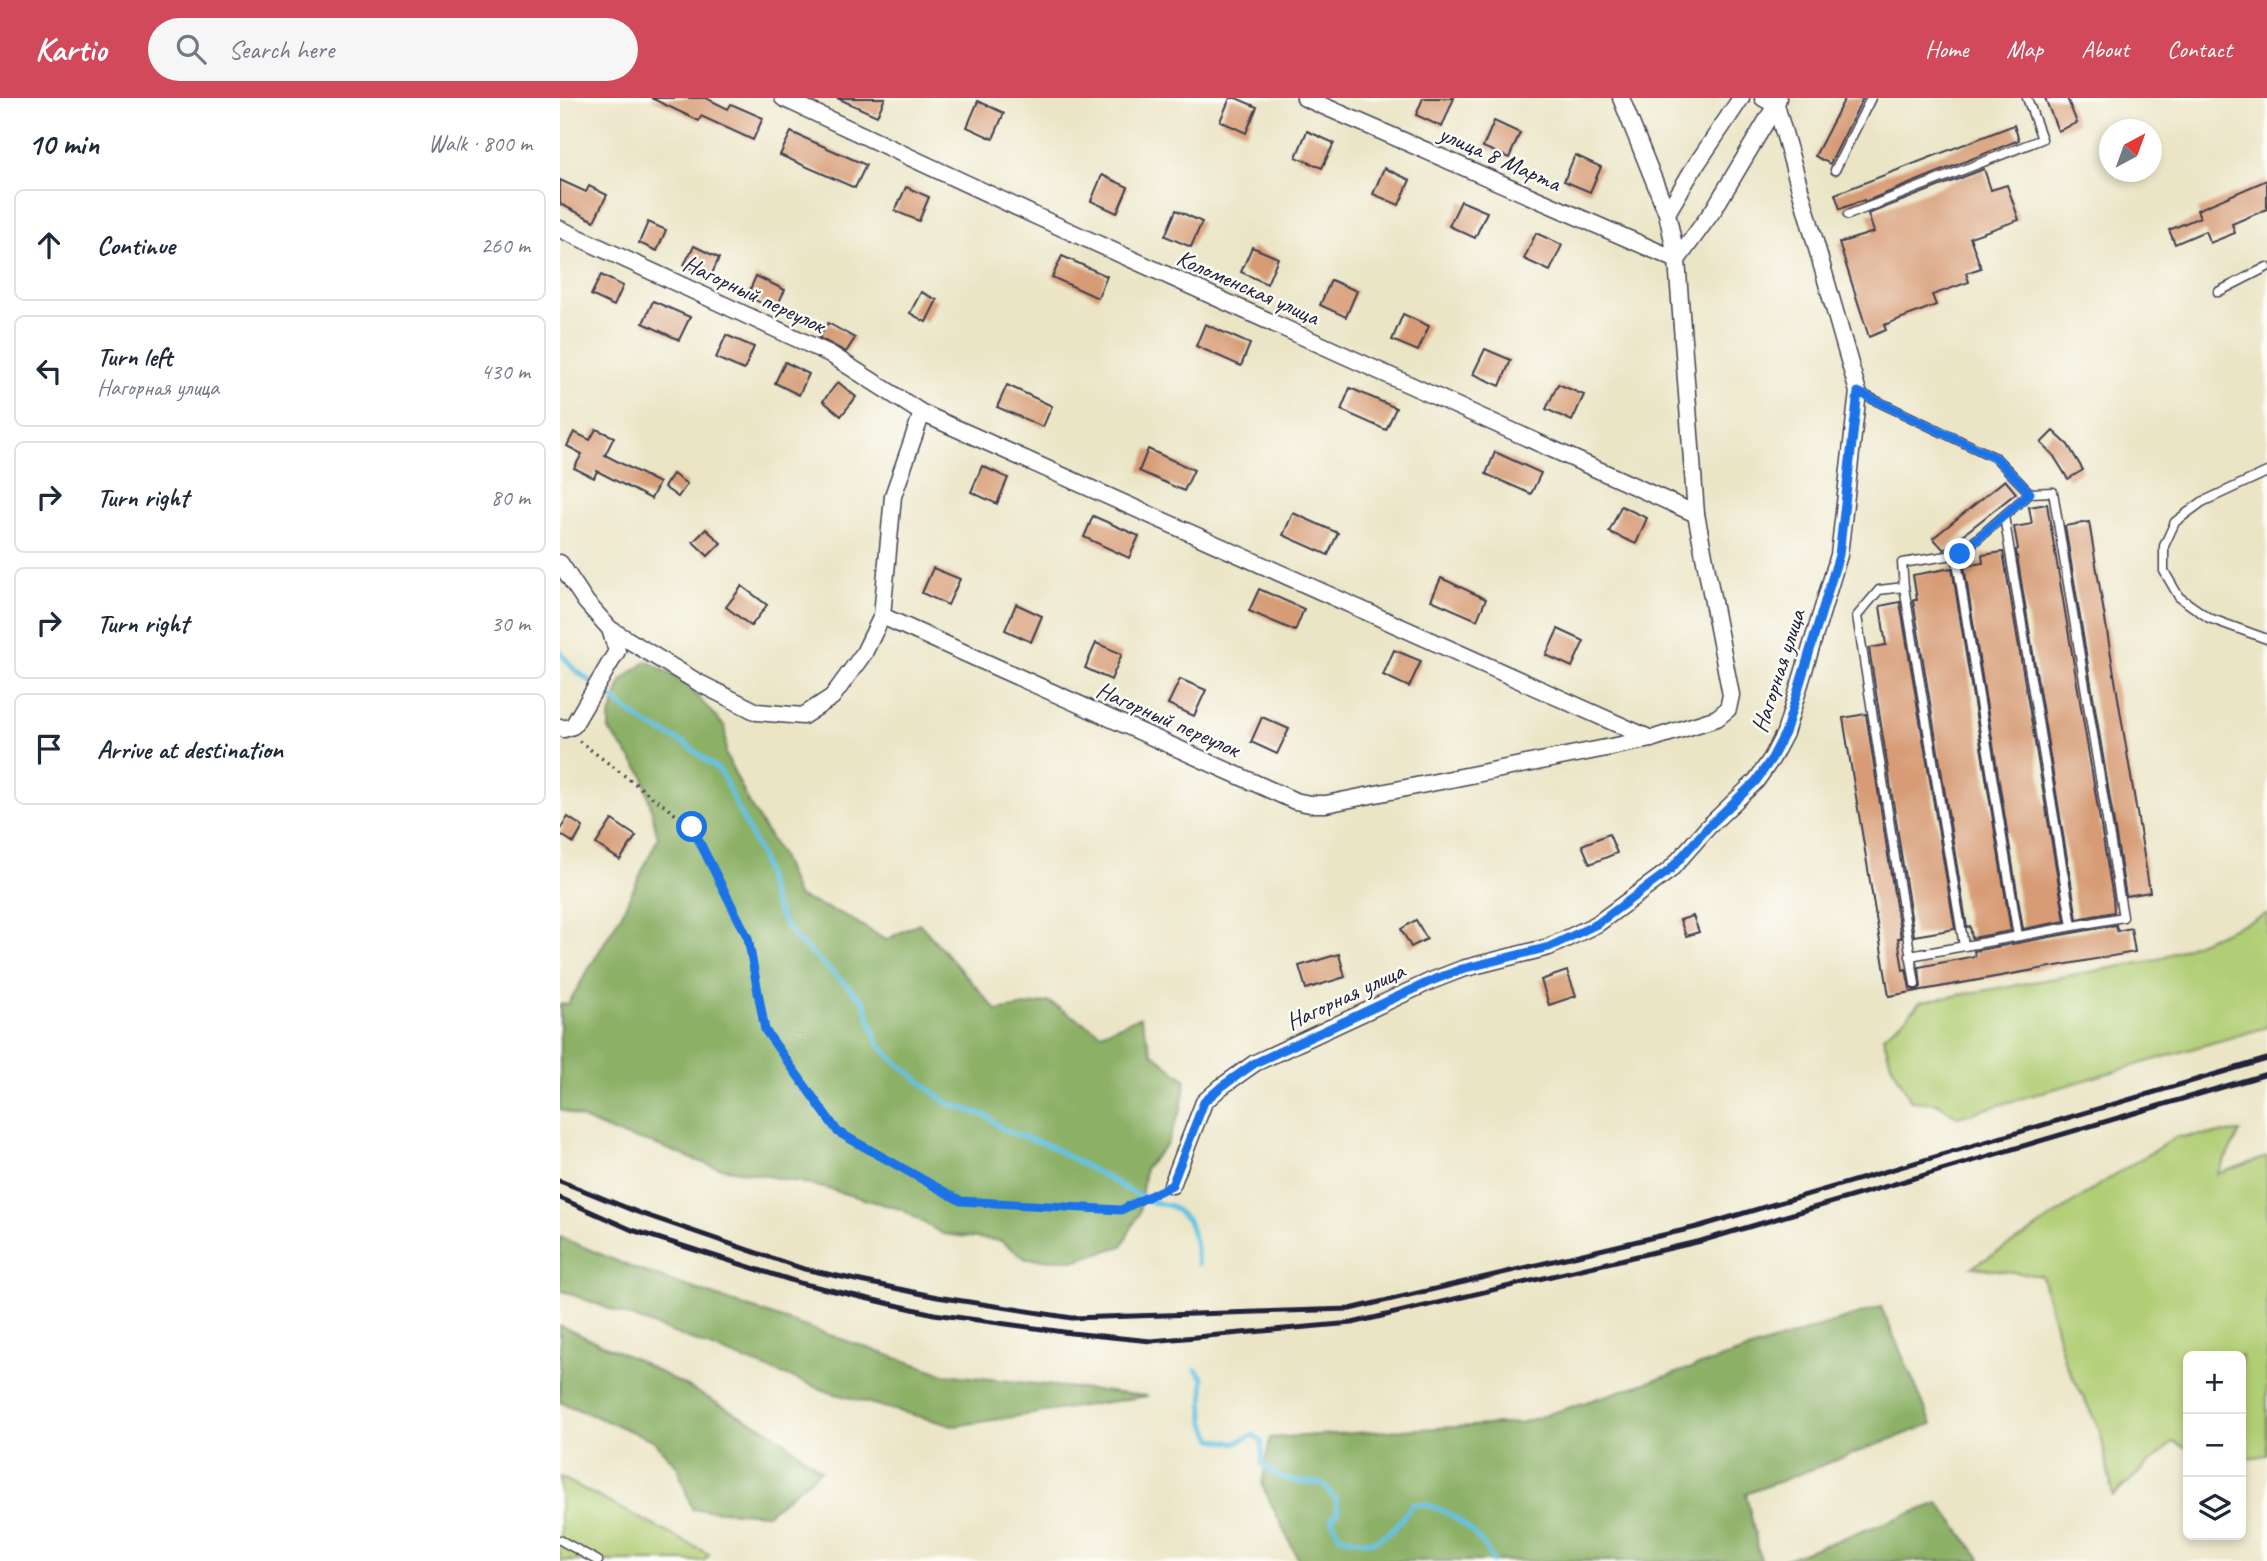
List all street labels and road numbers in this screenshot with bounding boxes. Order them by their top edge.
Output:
street label: улица 8 Марта [1433,117,1567,199]
street label: Коломенская улица [1172,242,1325,332]
street label: Нагорный переулок [678,248,832,341]
street label: Нагорная улица [1744,604,1812,736]
street label: Нагорный переулок [1092,674,1246,765]
street label: Нагорная улица [1281,955,1410,1037]

